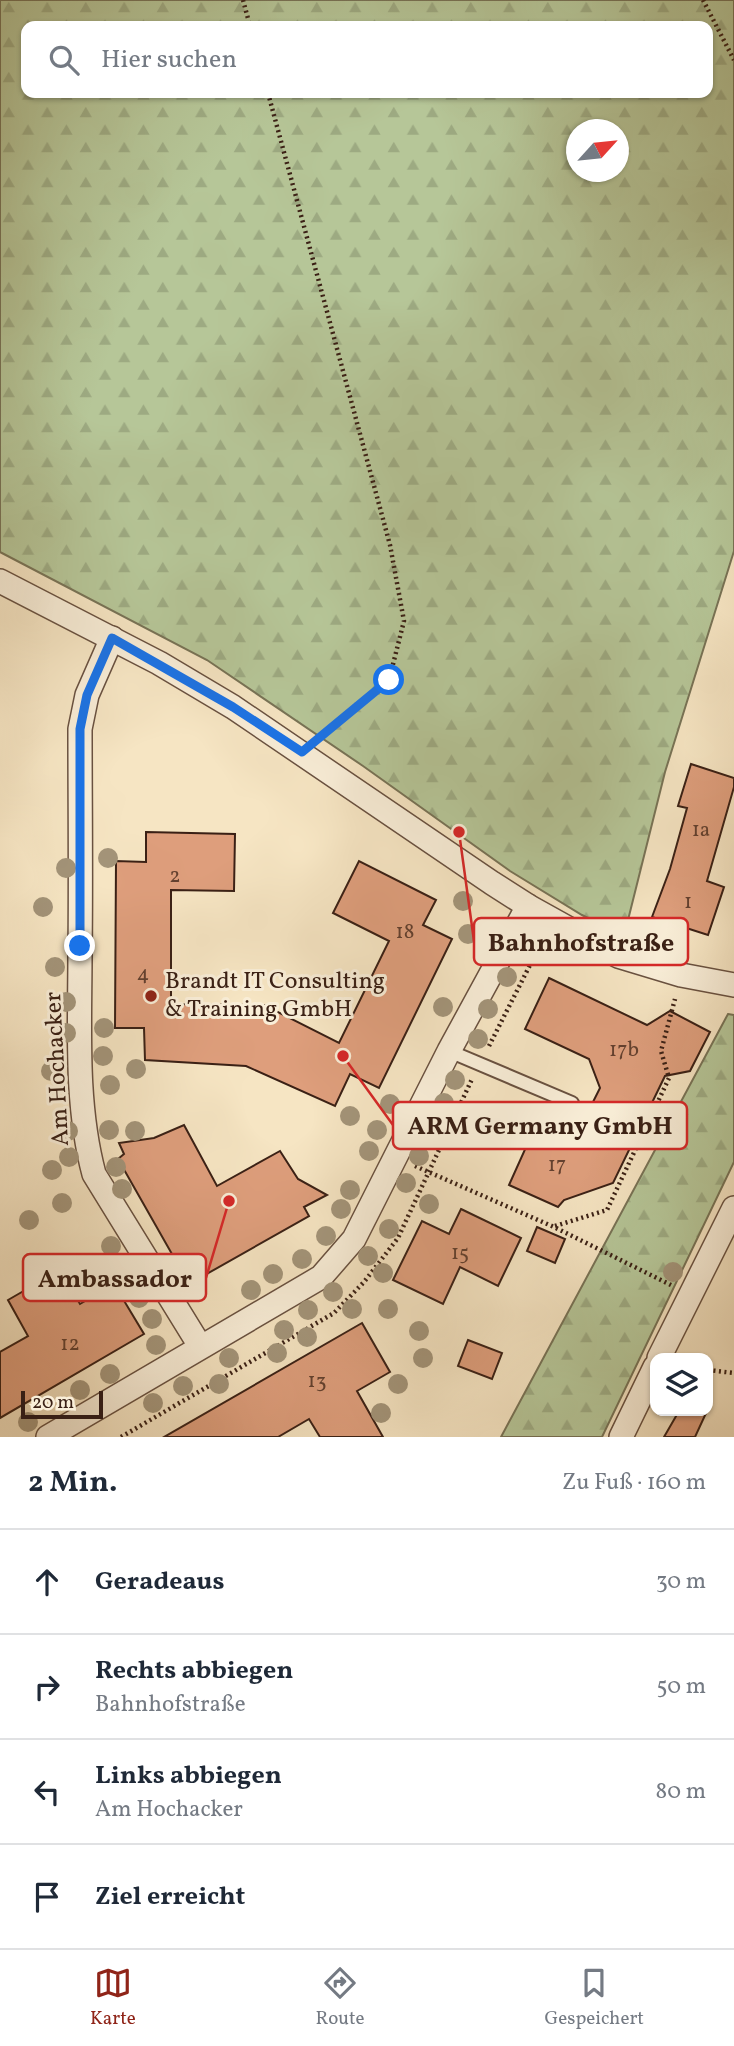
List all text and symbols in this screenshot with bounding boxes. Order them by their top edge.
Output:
search box [21,21,713,98]
icon: search [45,41,83,79]
text: Hier suchen [101,42,237,78]
north arrow [566,119,629,182]
route start [373,664,404,695]
house number: 1a [692,816,710,845]
house number: 2 [169,862,181,891]
house number: 1 [684,888,692,917]
house number: 18 [396,918,414,947]
callout: Bahnhofstraße [474,918,688,965]
text: Bahnhofstraße [488,926,674,962]
route end [64,930,95,961]
house number: 4 [137,960,149,989]
place label: Brandt IT Consulting & Training GmbH [165,965,385,1027]
marker: Brandt IT Consulting & Training GmbH [143,988,159,1004]
street label: Am Hochacker [37,991,79,1147]
house number: 17b [609,1036,639,1065]
callout: ARM Germany GmbH [393,1102,687,1149]
text: ARM Germany GmbH [407,1109,673,1145]
house number: 17 [548,1151,566,1180]
house number: 15 [451,1239,469,1268]
callout: Ambassador [23,1254,206,1301]
text: Ambassador [38,1262,192,1298]
house number: 12 [60,1330,80,1359]
map controls [650,1353,713,1416]
button: layers [650,1353,713,1416]
house number: 13 [308,1367,326,1396]
scale bar [21,1388,103,1420]
text: 20 m [32,1390,74,1416]
text: 2 Min. [28,1462,117,1504]
text: Zu Fuß · 160 m [562,1467,706,1499]
icon: ahead [28,1563,66,1601]
text: Geradeaus [95,1564,224,1600]
text: 30 m [656,1566,706,1598]
text: Rechts abbiegen [95,1653,293,1689]
icon: right [28,1668,66,1706]
text: 50 m [657,1671,706,1703]
text: Bahnhofstraße [95,1689,246,1721]
text: Links abbiegen [95,1758,282,1794]
icon: left [28,1773,66,1811]
text: 80 m [656,1776,706,1808]
text: Am Hochacker [95,1794,243,1826]
icon: arrive [28,1878,66,1916]
text: Ziel erreicht [95,1879,245,1915]
tab: Karte [90,1964,136,2032]
tab: Route [316,1964,365,2032]
tab: Gespeichert [544,1964,644,2032]

